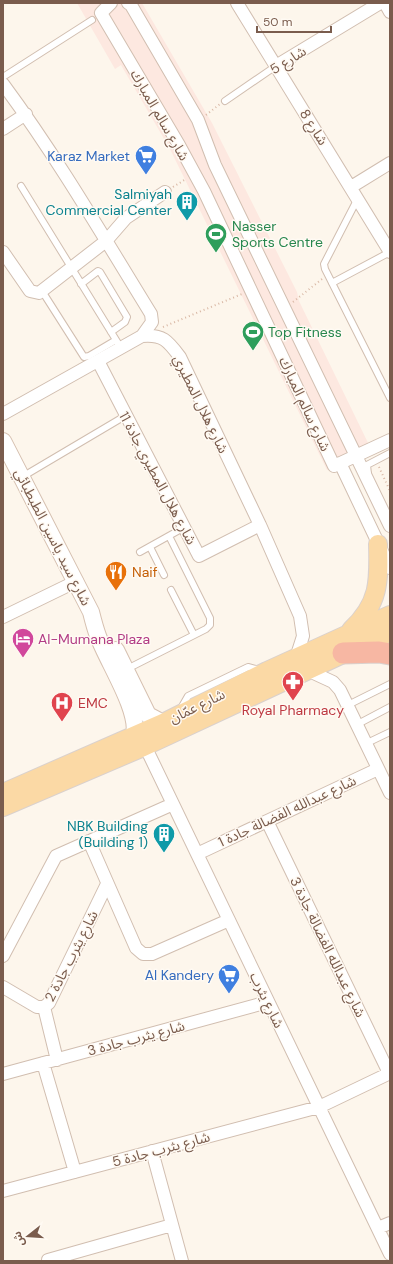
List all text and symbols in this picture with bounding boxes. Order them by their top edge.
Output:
scale bar [257,8,331,34]
text: 50 m [263,14,292,30]
street label: شارع 5 [266,42,311,80]
street label: شارع سالم المبارك [125,66,193,165]
street label: شارع 8 [294,105,332,150]
supermarket icon: Karaz Market [133,143,159,176]
place label: Karaz Market [47,147,130,165]
place label: Salmiyah Commercial Center [46,185,172,219]
building icon: Salmiyah Commercial Center [174,189,200,222]
place label: Nasser Sports Centre [232,217,323,251]
sports icon: Nasser Sports Centre [203,221,229,254]
sports icon: Top Fitness [240,319,266,352]
place label: Top Fitness [268,323,342,341]
street label: شارع هلال المطيري [167,352,233,457]
street label: شارع سالم المبارك [273,354,335,455]
street label: شارع هلال المطيري جادة 11 [113,408,201,549]
street label: شارع سيد ياسين الطبطبائي [9,465,95,610]
restaurant icon: Naif [103,559,129,592]
place label: Naif [132,563,158,581]
hotel icon: Al-Mumana Plaza [10,626,36,659]
place label: Al-Mumana Plaza [38,630,150,648]
pharmacy icon: Royal Pharmacy [280,669,306,702]
street label: شارع عمّان [166,685,229,729]
hospital icon: EMC [49,690,75,723]
place label: EMC [78,694,108,712]
place label: Royal Pharmacy [242,701,344,719]
street label: شارع عبدالله الفضالة جادة 1 [215,771,360,853]
place label: NBK Building (Building 1) [67,817,148,851]
building icon: NBK Building (Building 1) [151,821,177,854]
street label: شارع عبدالله الفضالة جادة 3 [284,874,370,1021]
street label: شارع يثرب جادة 2 [40,907,104,1006]
supermarket icon: Al Kandery [216,962,242,995]
place label: Al Kandery [145,966,214,984]
street label: شارع يثرب [244,969,288,1032]
street label: شارع يثرب جادة 3 [85,1016,187,1062]
street label: شارع يثرب جادة 5 [110,1127,212,1173]
north arrow [8,1216,48,1256]
text: ش [10,1230,27,1248]

